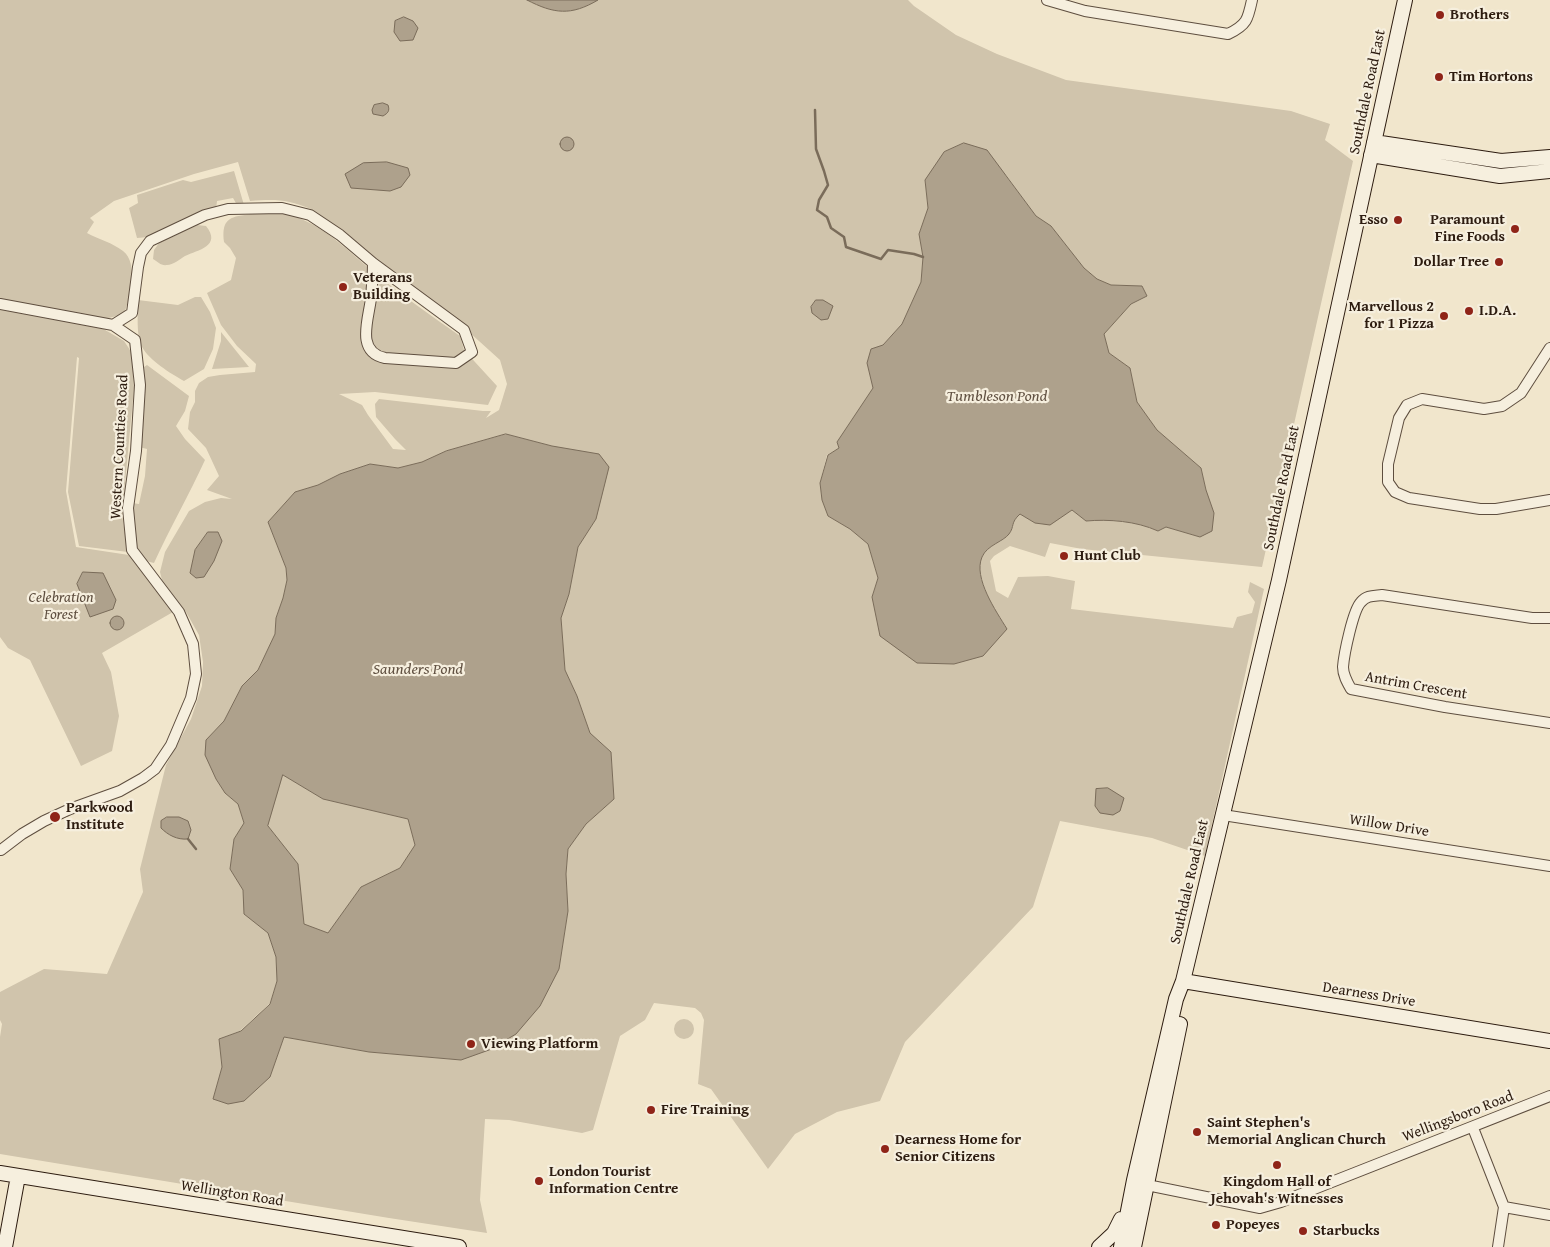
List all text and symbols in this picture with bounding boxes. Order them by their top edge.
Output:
place label: Brothers [1450,6,1509,24]
marker: Brothers [1434,9,1446,21]
street label: Southdale Road East [1346,28,1390,156]
place label: Tim Hortons [1449,68,1533,86]
marker: Tim Hortons [1433,71,1445,83]
place label: Esso [1359,211,1388,229]
place label: Paramount Fine Foods [1430,211,1505,246]
marker: Esso [1392,214,1404,226]
marker: Paramount Fine Foods [1509,223,1521,235]
place label: Dollar Tree [1414,253,1489,271]
marker: Dollar Tree [1493,256,1505,268]
place label: Veterans Building [353,269,412,304]
marker: Veterans Building [337,281,349,293]
place label: Marvellous 2 for 1 Pizza [1348,298,1434,333]
place label: I.D.A. [1479,302,1516,320]
marker: I.D.A. [1463,305,1475,317]
marker: Marvellous 2 for 1 Pizza [1438,310,1450,322]
street label: Western Counties Road [107,374,133,520]
water label: Tumbleson Pond [947,387,1047,407]
street label: Southdale Road East [1260,424,1304,552]
place label: Hunt Club [1074,547,1141,565]
marker: Hunt Club [1058,550,1070,562]
park label: Celebration Forest [28,589,94,624]
water label: Saunders Pond [373,660,463,680]
street label: Antrim Crescent [1364,668,1468,704]
place label: Parkwood Institute [66,799,133,834]
marker: Parkwood Institute [48,810,62,824]
street label: Willow Drive [1348,811,1430,841]
street label: Southdale Road East [1167,818,1213,946]
street label: Dearness Drive [1321,979,1417,1011]
place label: Viewing Platform [481,1035,598,1053]
marker: Viewing Platform [465,1038,477,1050]
street label: Wellingsboro Road [1400,1088,1516,1146]
place label: Fire Training [661,1101,749,1119]
marker: Fire Training [645,1104,657,1116]
place label: Saint Stephen's Memorial Anglican Church [1207,1114,1386,1149]
marker: Saint Stephen's Memorial Anglican Church [1191,1126,1203,1138]
place label: Dearness Home for Senior Citizens [895,1131,1021,1166]
marker: Dearness Home for Senior Citizens [879,1143,891,1155]
marker: Kingdom Hall of Jehovah's Witnesses [1271,1159,1283,1171]
place label: London Tourist Information Centre [549,1163,678,1198]
place label: Kingdom Hall of Jehovah's Witnesses [1211,1173,1343,1208]
marker: London Tourist Information Centre [533,1175,545,1187]
street label: Wellington Road [179,1177,285,1211]
place label: Popeyes [1226,1216,1280,1234]
marker: Popeyes [1210,1219,1222,1231]
place label: Starbucks [1313,1222,1380,1240]
marker: Starbucks [1297,1225,1309,1237]

